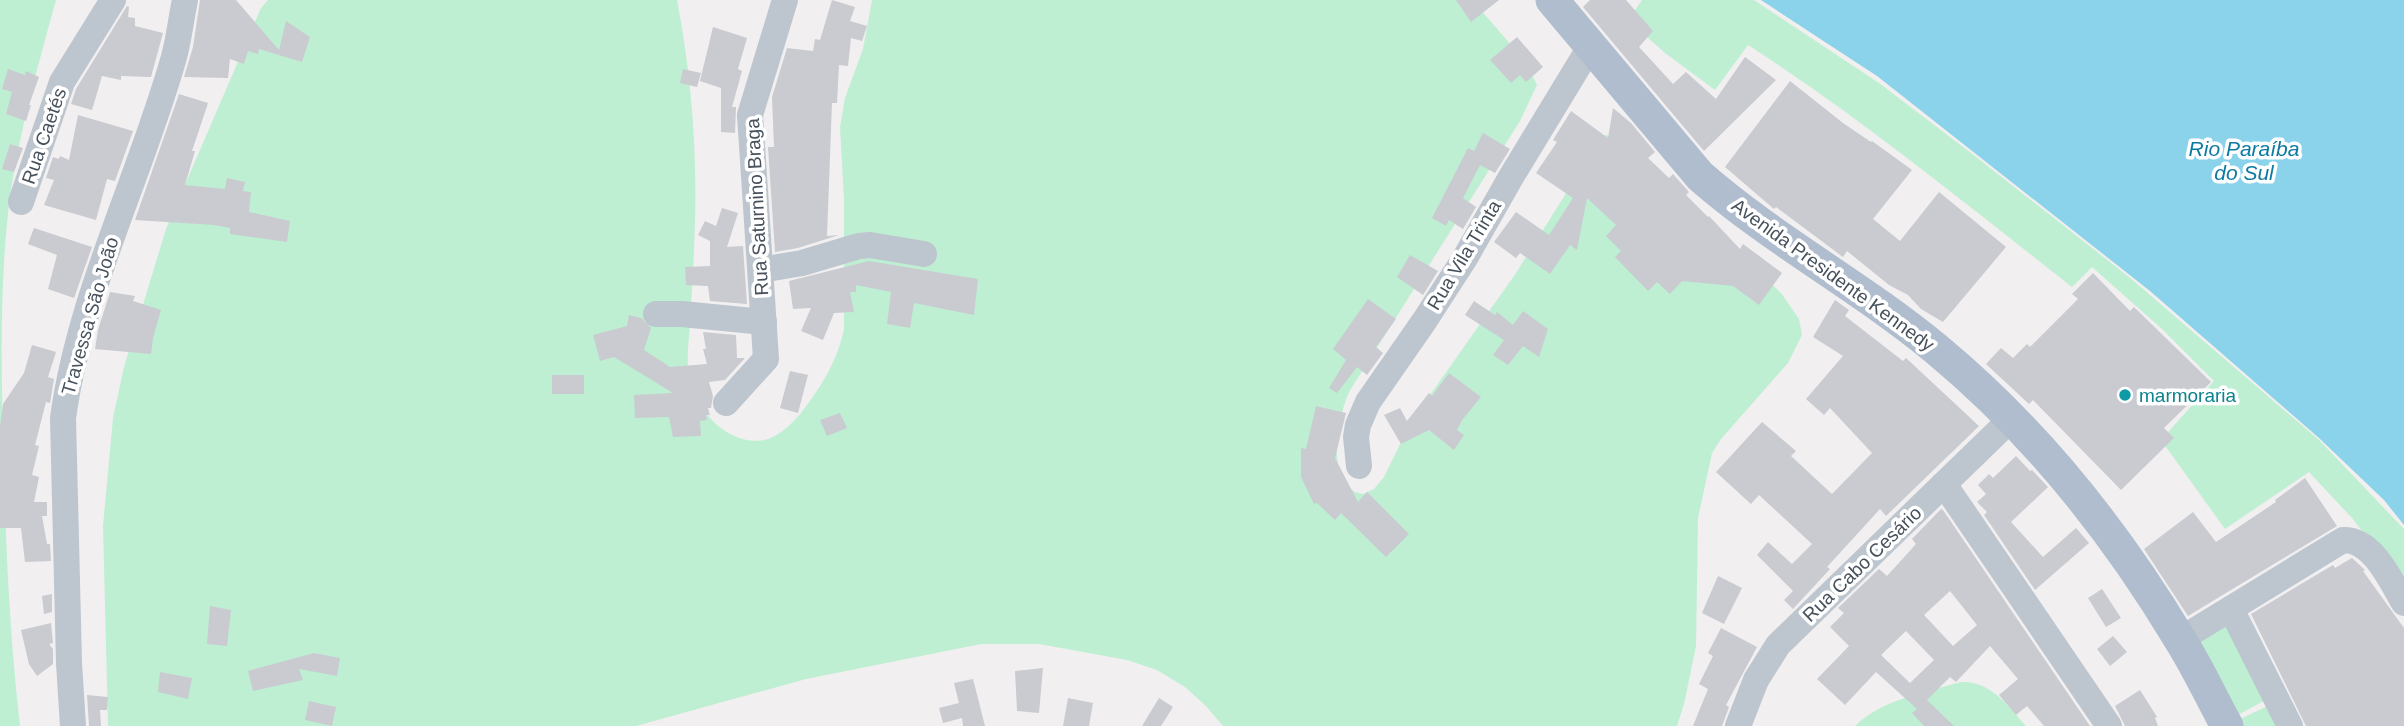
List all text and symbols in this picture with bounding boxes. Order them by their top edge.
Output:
street label: Rua Caetés [18,85,70,187]
street label: Rua Saturnino Braga [742,117,772,296]
water label: Rio Paraíba do Sul [2189,137,2299,184]
street label: Avenida Presidente Kennedy [1728,195,1939,356]
street label: Rua Vila Trinta [1423,196,1505,314]
street label: Travessa São João [57,235,123,397]
place label: marmoraria [2139,385,2237,406]
marker: marmoraria [2117,387,2133,403]
street label: Rua Cabo Cesário [1798,502,1926,626]

